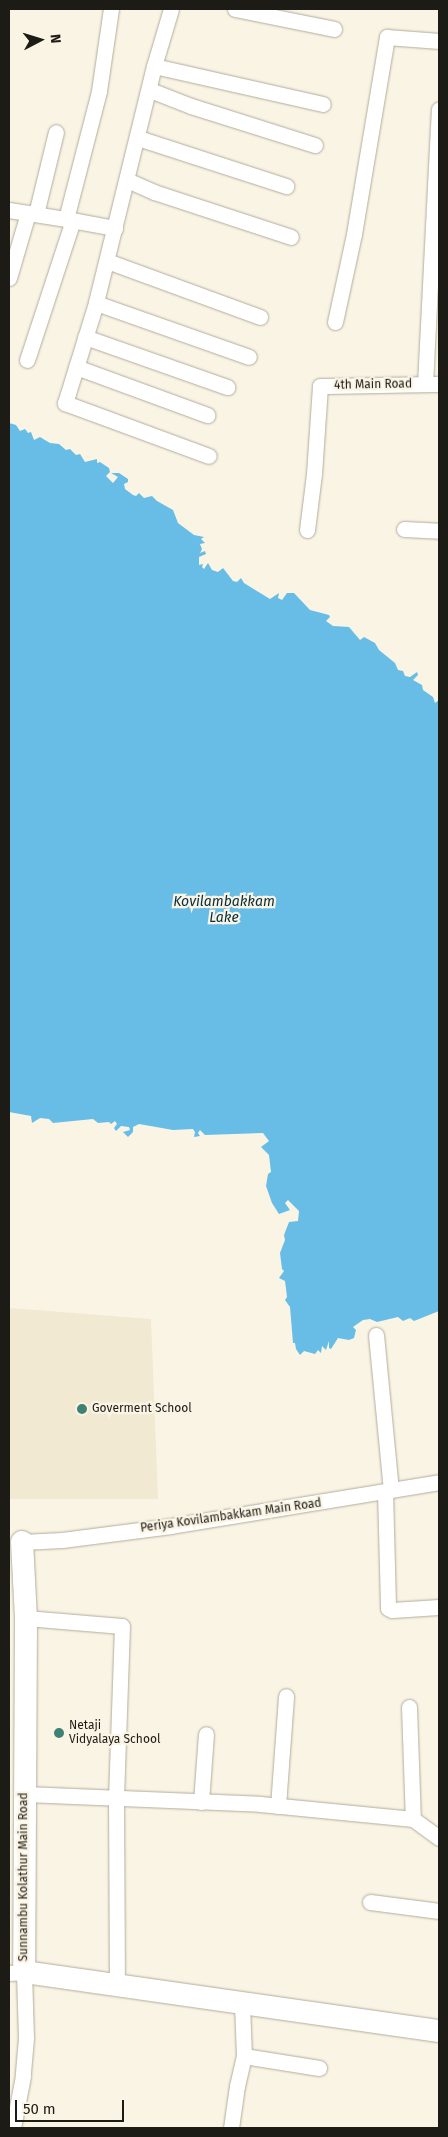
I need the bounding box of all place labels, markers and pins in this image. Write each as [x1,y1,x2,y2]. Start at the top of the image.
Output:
place label: Goverment School [92,1402,192,1416]
marker: Goverment School [76,1403,88,1415]
place label: Netaji Vidyalaya School [69,1719,160,1747]
marker: Netaji Vidyalaya School [53,1727,65,1739]

